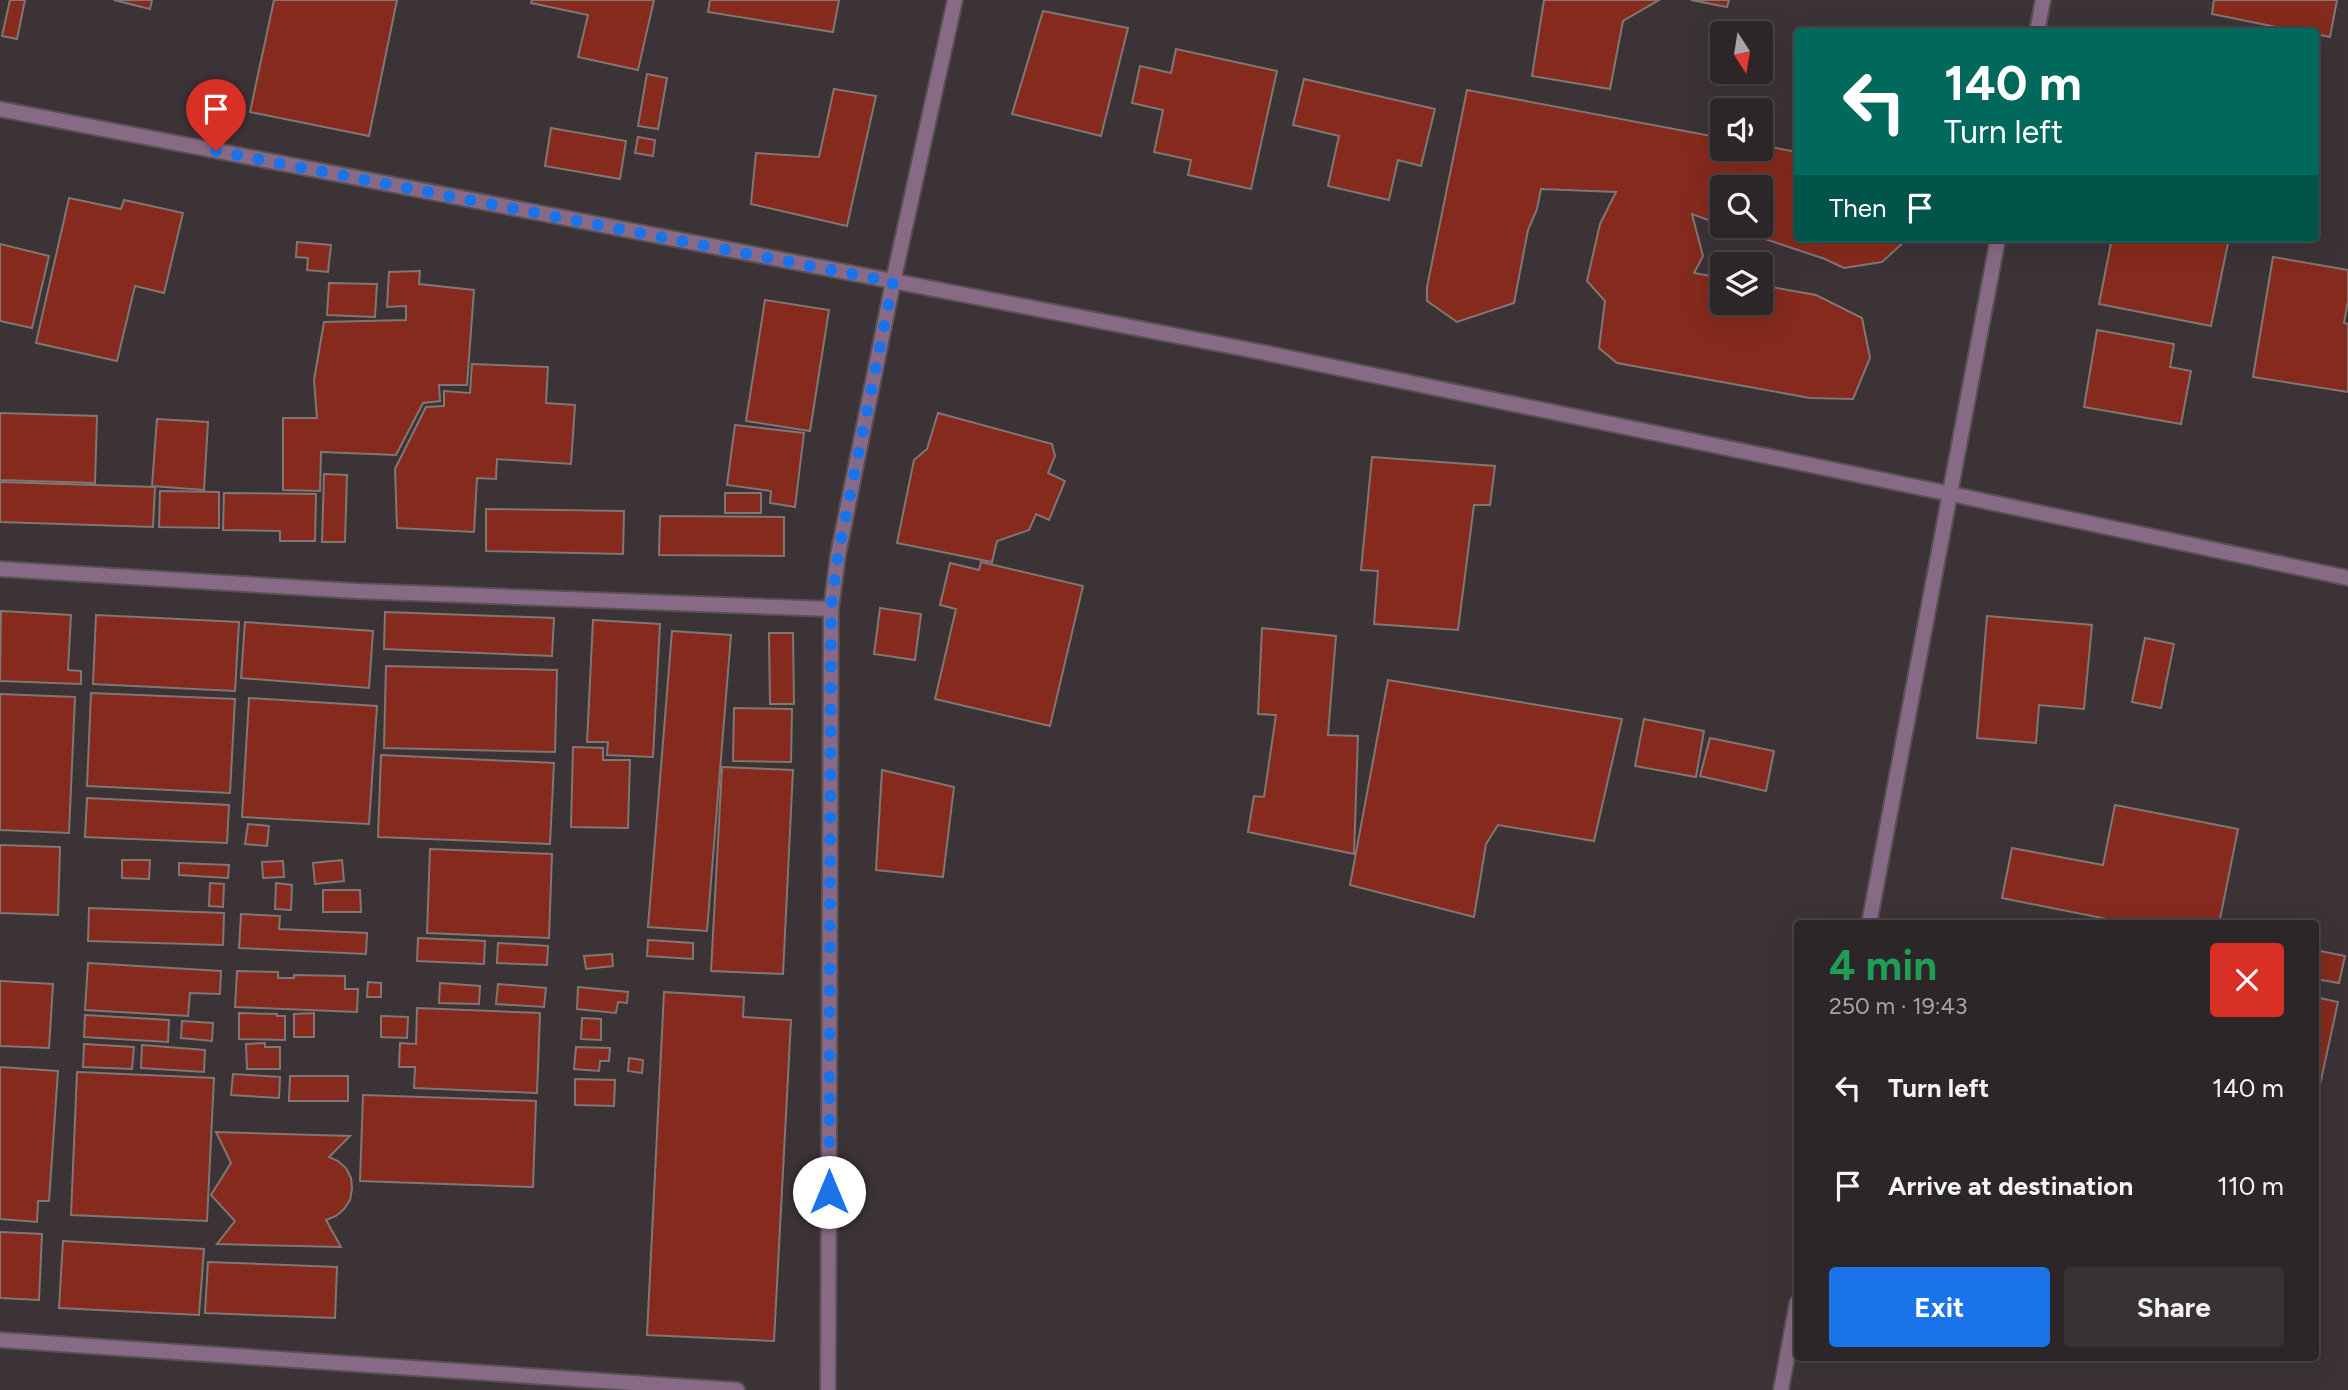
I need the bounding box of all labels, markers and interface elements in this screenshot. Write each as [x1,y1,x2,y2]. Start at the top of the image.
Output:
north arrow [1710,21,1773,84]
map controls [1710,21,1773,315]
text: 140 m [1944,53,2082,112]
icon: left [1829,56,1920,147]
pin [186,79,246,151]
icon: arrive [197,90,235,128]
button: sound [1710,98,1773,161]
text: Turn left [1944,113,2063,151]
button: search [1710,175,1773,238]
icon: arrive [1901,189,1939,227]
text: Then [1829,192,1887,224]
button: layers [1710,252,1773,315]
text: 4 min [1829,940,1937,991]
button: close [2210,943,2284,1017]
text: 250 m · 19:43 [1829,992,1967,1020]
icon: left [1829,1069,1867,1107]
text: Turn left [1888,1072,1989,1104]
text: 140 m [2212,1072,2284,1104]
position arrow [792,1155,866,1229]
icon: arrive [1829,1167,1867,1205]
text: Arrive at destination [1888,1170,2133,1202]
text: 110 m [2217,1170,2284,1202]
button: Exit [1829,1267,2050,1347]
button: Share [2064,1267,2284,1347]

